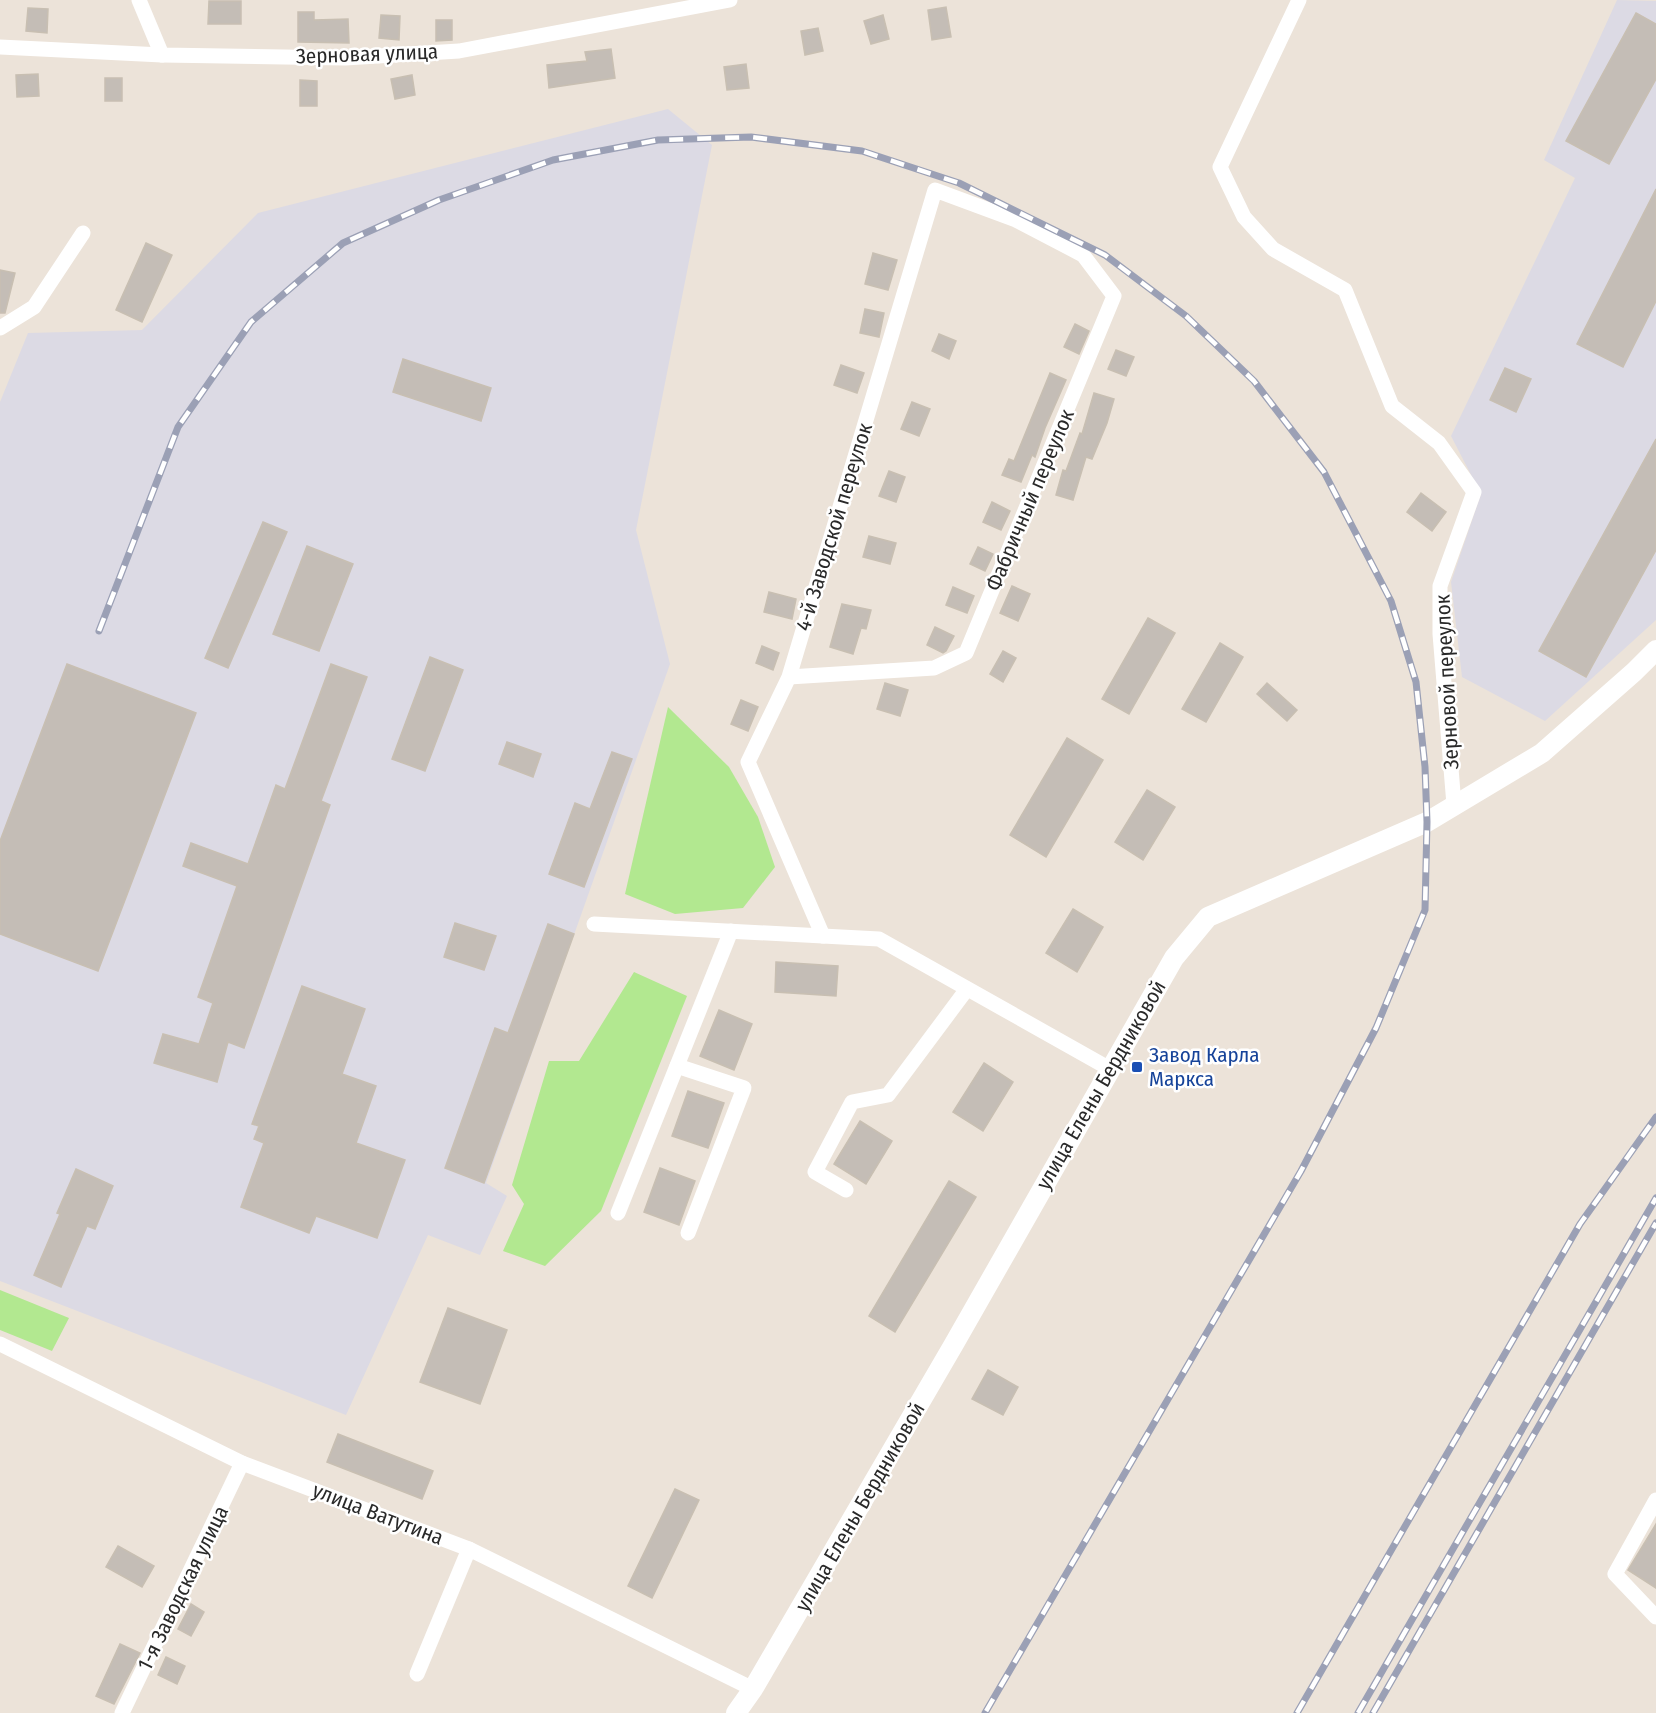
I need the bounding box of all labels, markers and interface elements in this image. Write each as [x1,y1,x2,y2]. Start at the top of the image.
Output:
street label: Зерновая улица [295,39,439,69]
street label: Фабричный переулок [980,405,1080,595]
street label: 4-й Заводской переулок [790,420,878,634]
street label: Зерновой переулок [1429,594,1465,770]
street label: улица Елены Бердниковой [1030,976,1172,1194]
place label: Завод Карла Маркса [1149,1042,1260,1092]
marker: Завод Карла Маркса [1130,1060,1144,1074]
street label: улица Елены Бердниковой [789,1398,931,1616]
street label: улица Ватутина [309,1477,447,1551]
street label: 1-я Заводская улица [132,1501,234,1675]

